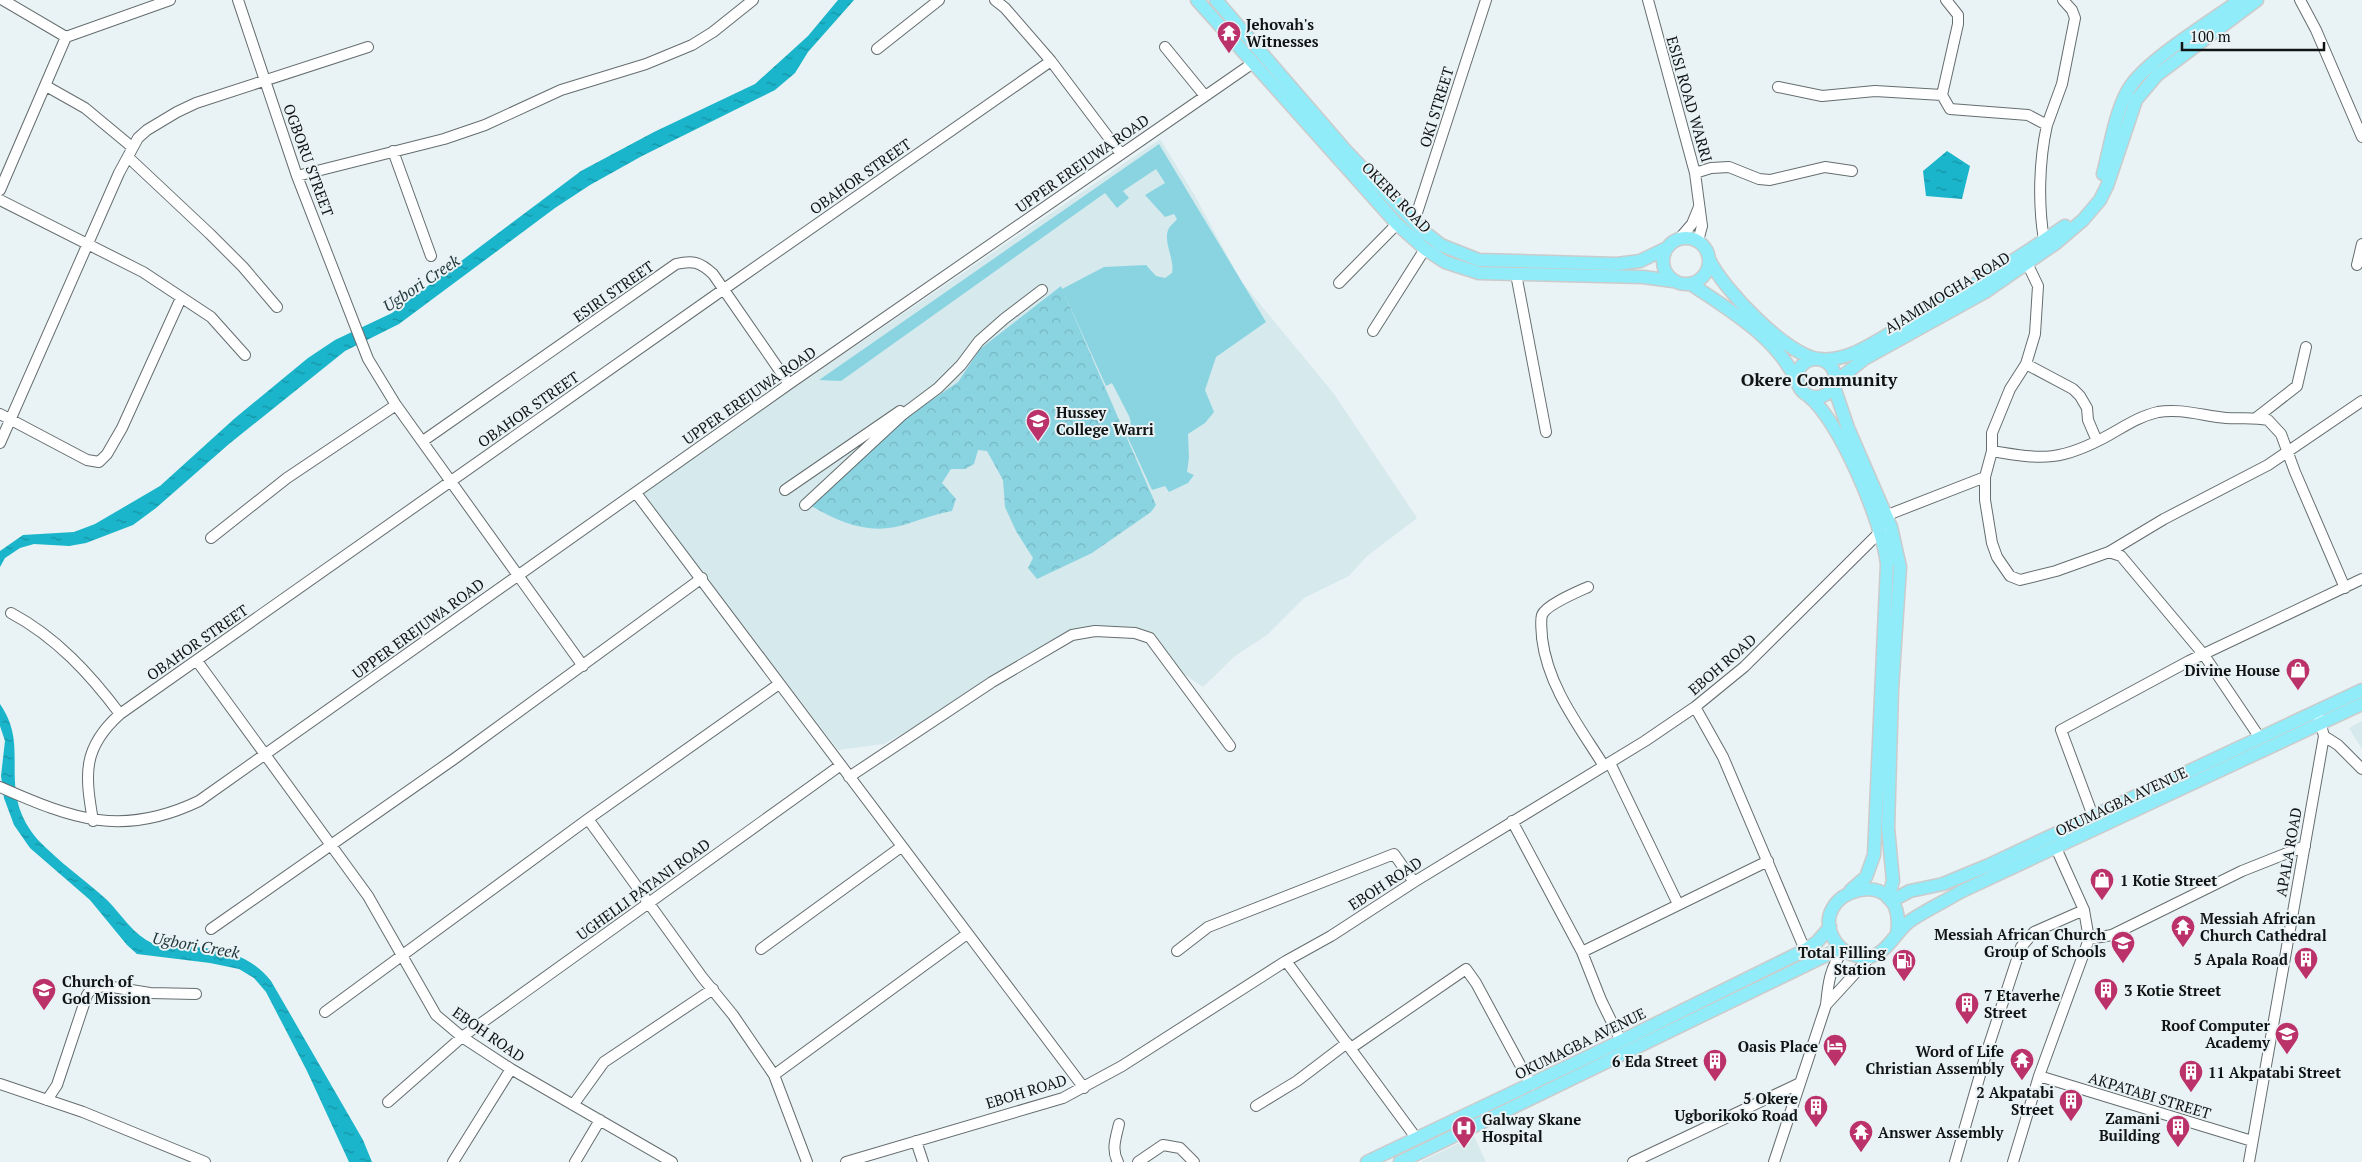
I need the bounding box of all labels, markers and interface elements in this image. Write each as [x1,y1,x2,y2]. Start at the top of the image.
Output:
place label: Jehovah's Witnesses [1246,14,1319,51]
temple icon: Jehovah's Witnesses [1216,20,1242,54]
scale bar [2182,20,2324,52]
text: 100 m [2190,26,2231,46]
street label: ESISI ROAD WARRI [1662,34,1718,164]
street label: OKI STREET [1414,64,1458,150]
street label: OGBORU STREET [279,101,339,219]
street label: UPPER EREJUWA ROAD [1011,109,1153,217]
street label: OBAHOR STREET [805,134,915,218]
street label: OKERE ROAD [1358,157,1436,237]
street label: AJAMIMOGHA ROAD [1881,247,2013,337]
water label: Ugbori Creek [378,249,464,317]
street label: ESIRI STREET [569,256,657,326]
street label: UPPER EREJUWA ROAD [678,341,820,449]
street label: OBAHOR STREET [473,367,583,451]
district label: Okere Community [1741,367,1898,391]
place label: Hussey College Warri [1056,402,1154,439]
school or university icon: Hussey College Warri [1025,408,1051,442]
street label: UPPER EREJUWA ROAD [348,573,488,683]
street label: OBAHOR STREET [142,600,252,684]
street label: EBOH ROAD [1684,629,1760,699]
shop icon: Divine House [2285,657,2311,691]
place label: Divine House [2185,660,2280,680]
street label: OKUMAGBA AVENUE [2052,762,2190,840]
street label: APALA ROAD [2270,806,2306,898]
street label: UGHELLI PATANI ROAD [572,834,714,944]
street label: EBOH ROAD [1344,852,1426,914]
shop icon: 1 Kotie Street [2089,867,2115,901]
place label: 1 Kotie Street [2120,870,2217,890]
place label: Messiah African Church Cathedral [2200,908,2327,945]
temple icon: Messiah African Church Cathedral [2170,914,2196,948]
place label: Messiah African Church Group of Schools [1934,924,2106,961]
water label: Ugbori Creek [151,927,242,964]
school or university icon: Messiah African Church Group of Schools [2110,930,2136,964]
place label: Total Filling Station [1798,942,1887,979]
building icon: 5 Apala Road [2293,946,2319,980]
fuel station icon: Total Filling Station [1891,948,1917,982]
place label: 5 Apala Road [2193,949,2288,969]
place label: Church of God Mission [62,971,151,1008]
school or university icon: Church of God Mission [31,977,57,1011]
building icon: 3 Kotie Street [2093,977,2119,1011]
place label: 3 Kotie Street [2124,980,2221,1000]
place label: 7 Etaverhe Street [1984,985,2060,1022]
building icon: 7 Etaverhe Street [1954,991,1980,1025]
street label: EBOH ROAD [449,1002,529,1066]
street label: OKUMAGBA AVENUE [1511,1003,1649,1083]
place label: Roof Computer Academy [2161,1015,2271,1052]
school or university icon: Roof Computer Academy [2274,1021,2300,1055]
hotel icon: Oasis Place [1822,1033,1848,1067]
place label: Oasis Place [1738,1036,1818,1056]
place label: Word of Life Christian Assembly [1865,1041,2005,1078]
temple icon: Word of Life Christian Assembly [2009,1047,2035,1081]
building icon: 6 Eda Street [1702,1048,1728,1082]
place label: 6 Eda Street [1612,1051,1698,1071]
building icon: 11 Akpatabi Street [2178,1059,2204,1093]
place label: 11 Akpatabi Street [2208,1062,2341,1082]
street label: AKPATABI STREET [2086,1067,2214,1123]
street label: EBOH ROAD [983,1069,1069,1113]
place label: 2 Akpatabi Street [1976,1082,2054,1119]
place label: 5 Okere Ugborikoko Road [1674,1088,1798,1125]
building icon: 2 Akpatabi Street [2058,1088,2084,1122]
building icon: 5 Okere Ugborikoko Road [1803,1094,1829,1128]
place label: Zamani Building [2099,1108,2161,1145]
place label: Galway Skane Hospital [1482,1109,1581,1146]
building icon: Zamani Building [2165,1114,2191,1148]
hospital icon: Galway Skane Hospital [1451,1115,1477,1149]
temple icon: Answer Assembly [1848,1119,1874,1153]
place label: Answer Assembly [1878,1122,2005,1142]

